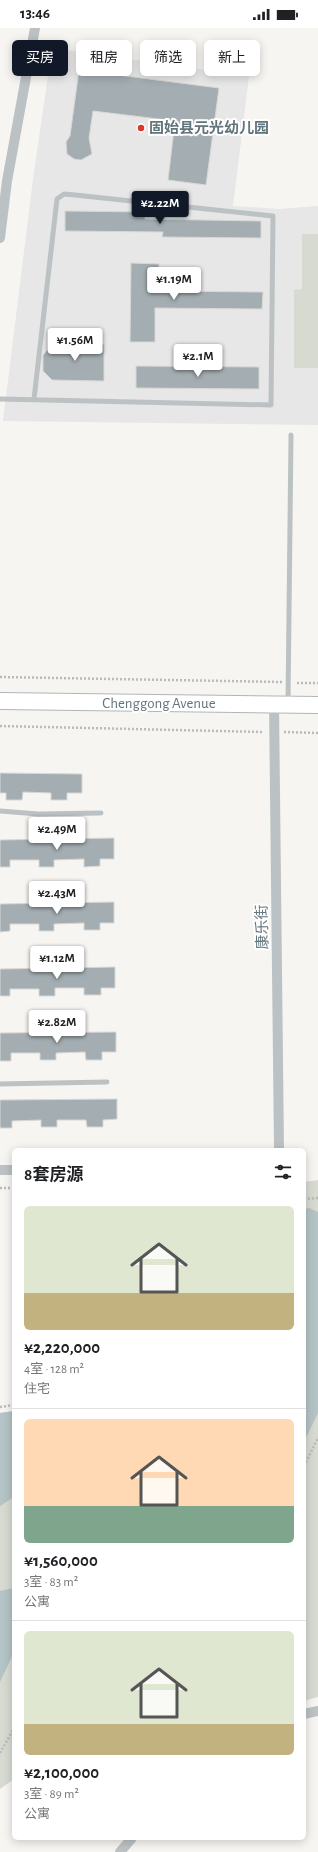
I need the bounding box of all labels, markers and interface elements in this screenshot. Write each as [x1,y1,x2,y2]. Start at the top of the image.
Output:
text: 13:46 [20,6,50,21]
chip: 买房 [12,40,68,76]
chip: 租房 [76,40,132,76]
chip: 筛选 [140,40,196,76]
chip: 新上 [204,40,260,76]
place label: 固始县元光幼儿园 [149,119,269,136]
marker: 固始县元光幼儿园 [136,123,146,133]
pin: ¥2.22M [127,191,193,225]
text: ¥2.22M [141,197,179,210]
pin: ¥1.19M [141,267,207,301]
text: ¥1.19M [156,273,192,286]
pin: ¥1.56M [42,328,108,362]
text: ¥1.56M [57,334,93,347]
pin: ¥2.1M [170,344,226,378]
text: ¥2.1M [183,350,213,363]
street label: Chenggong Avenue [102,696,216,711]
pin: ¥2.49M [24,817,90,851]
text: ¥2.49M [37,823,77,836]
pin: ¥2.43M [24,881,90,915]
text: ¥2.43M [38,887,76,900]
street label: 康乐街 [254,904,270,950]
pin: ¥1.12M [24,946,90,980]
text: ¥1.12M [39,952,75,965]
pin: ¥2.82M [24,1010,90,1044]
text: ¥2.82M [38,1016,76,1029]
icon: filters [272,1161,294,1183]
text: 8套房源 [24,1166,83,1183]
icon: home [123,1232,195,1304]
text: ¥2,220,000 [24,1339,100,1356]
text: 4室 · 128 m² [24,1363,84,1376]
text: 住宅 [24,1383,50,1396]
icon: home [123,1445,195,1517]
text: ¥1,560,000 [24,1552,98,1569]
text: 3室 · 83 m² [24,1576,78,1589]
text: 公寓 [24,1596,50,1609]
icon: home [123,1657,195,1729]
text: ¥2,100,000 [24,1764,99,1781]
text: 3室 · 89 m² [24,1788,79,1801]
text: 公寓 [24,1808,50,1821]

